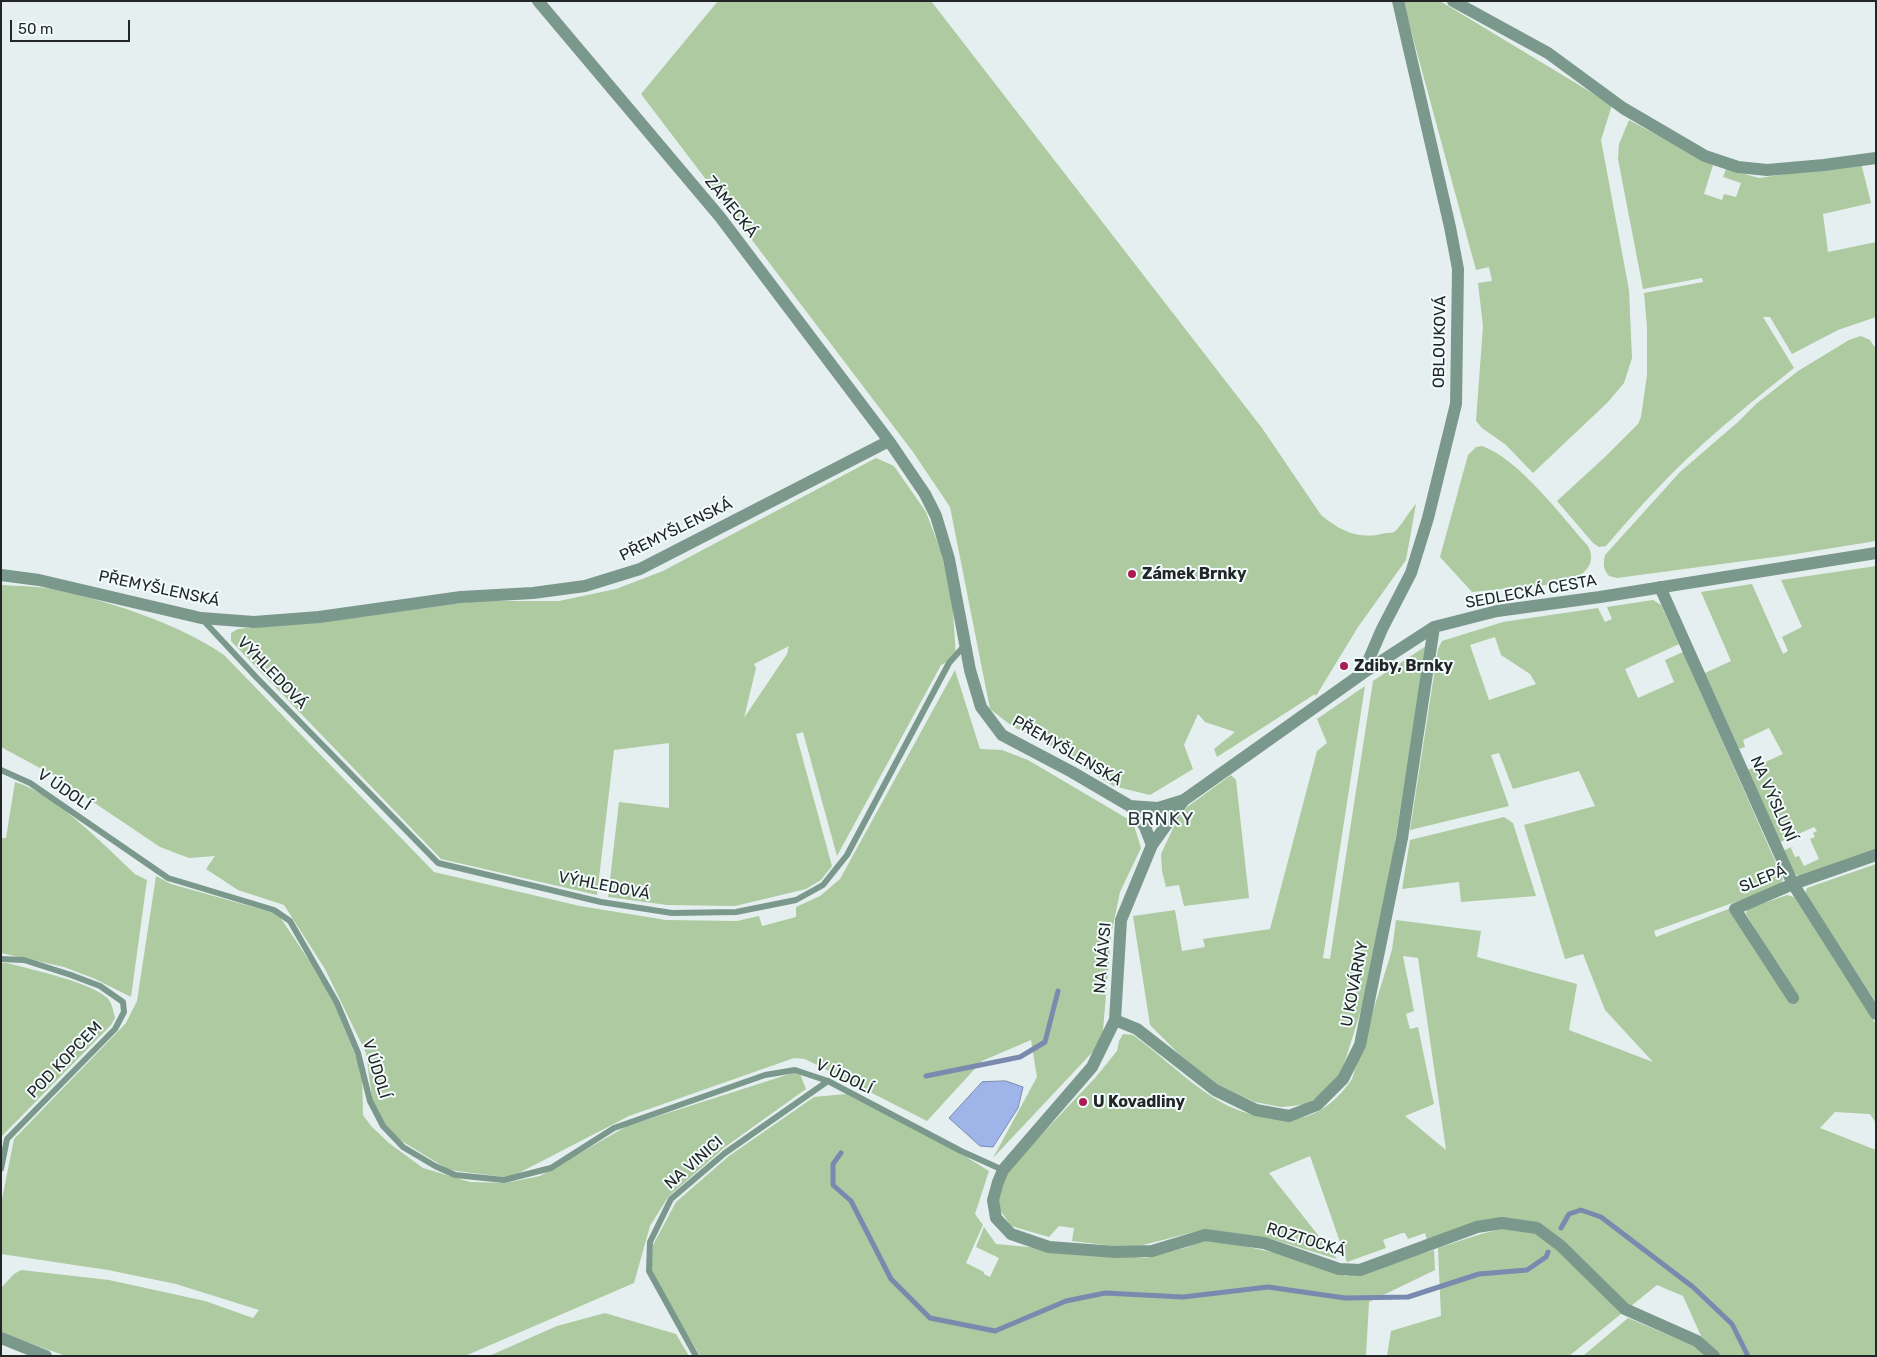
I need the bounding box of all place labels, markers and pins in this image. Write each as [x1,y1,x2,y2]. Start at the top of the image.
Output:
place label: Zámek Brnky [1142,564,1246,584]
marker: Zámek Brnky [1126,568,1138,580]
place label: Zdiby, Brnky [1354,656,1453,676]
marker: Zdiby, Brnky [1338,660,1350,672]
place label: U Kovadliny [1093,1092,1185,1112]
marker: U Kovadliny [1077,1096,1089,1108]

